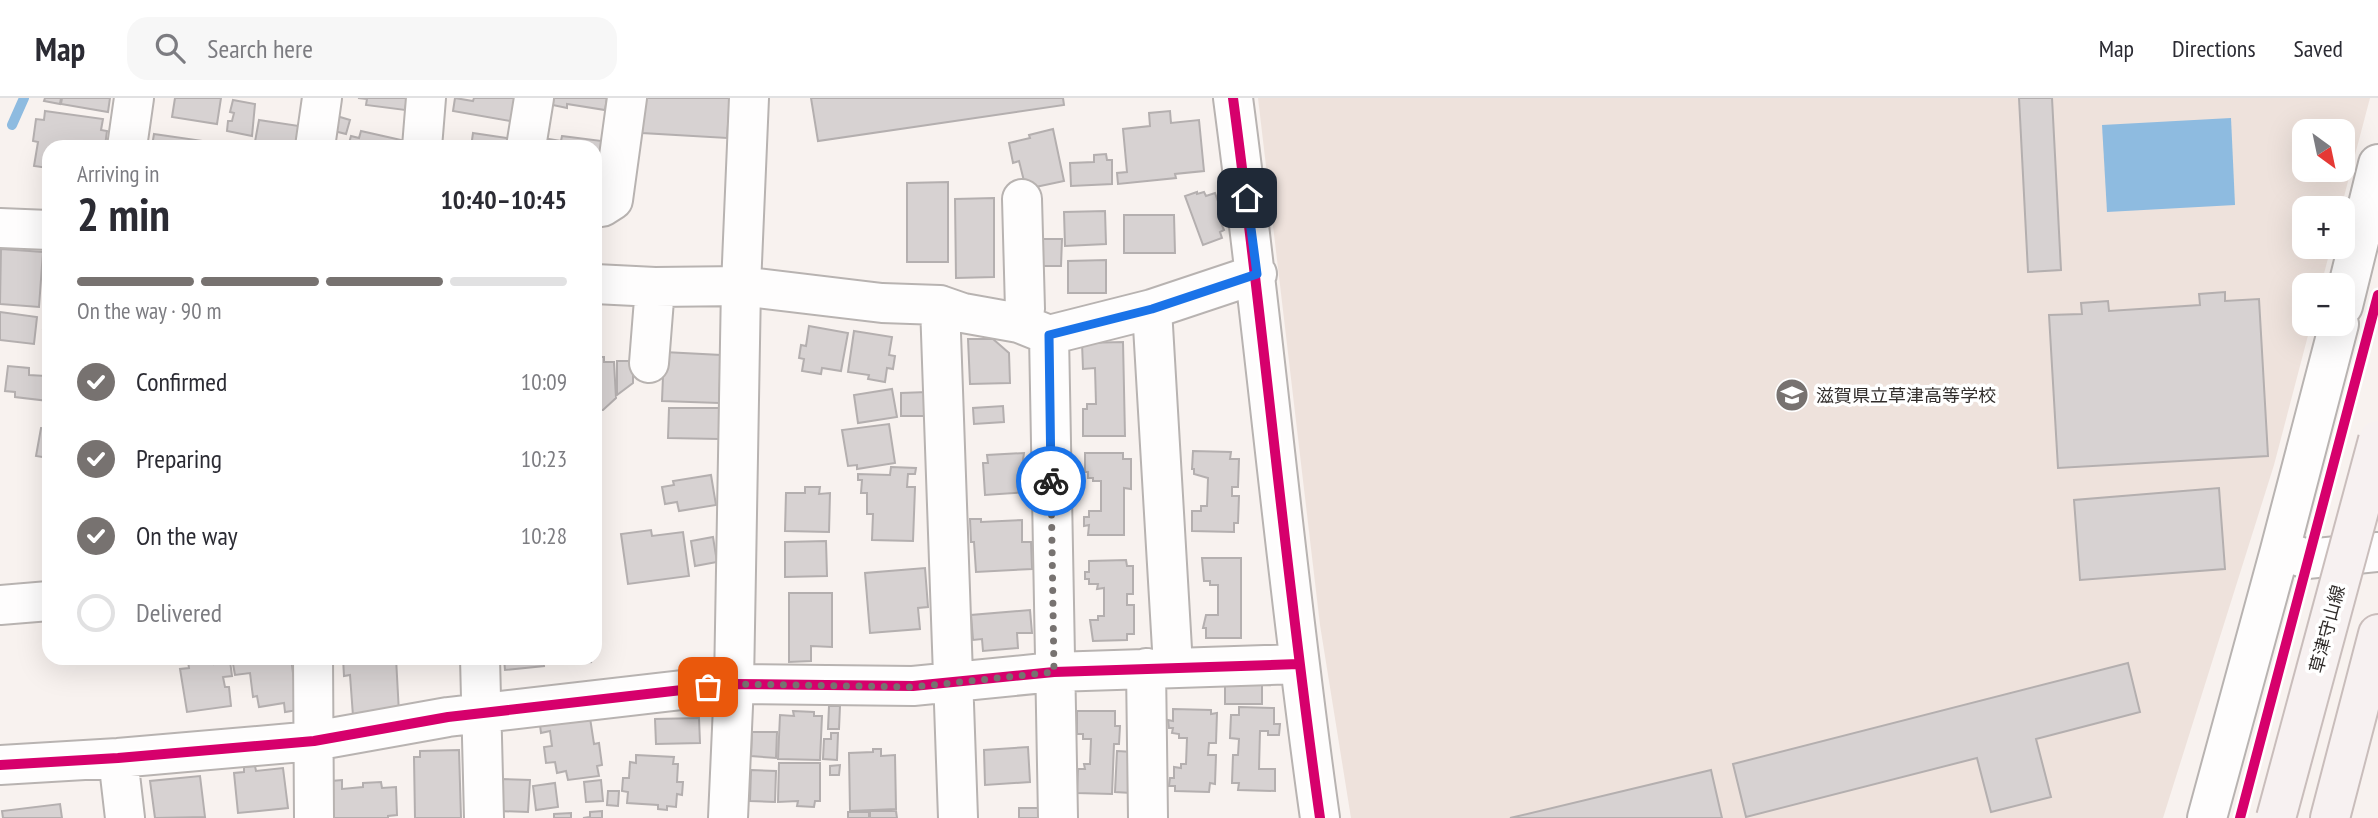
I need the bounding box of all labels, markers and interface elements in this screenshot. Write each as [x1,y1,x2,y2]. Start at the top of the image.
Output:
search box [127,17,617,80]
text: Map [35,27,85,70]
icon: search [151,29,189,67]
text: Search here [207,32,313,65]
text: Map [2099,33,2134,64]
text: Directions [2172,33,2256,64]
text: Saved [2294,33,2343,64]
north arrow [2292,119,2356,182]
map controls [2292,119,2355,336]
text: Arriving in [77,159,159,188]
pin [1217,168,1277,228]
icon: home [1228,179,1266,217]
text: 10:40–10:45 [440,183,567,216]
text: 2 min [77,184,170,244]
button: + [2292,196,2355,259]
button: − [2292,273,2355,336]
text: On the way · 90 m [77,296,221,325]
icon: check [77,363,115,401]
text: Confirmed [136,365,227,398]
text: 10:09 [521,367,567,396]
school or university icon: 滋賀県立草津高等学校 [1773,376,1811,414]
place label: 滋賀県立草津高等学校 [1816,384,1996,407]
icon: check [77,440,115,478]
text: Preparing [136,442,222,475]
text: 10:23 [521,444,567,473]
courier [1016,446,1086,516]
icon: bike [1032,462,1070,500]
icon: check [77,517,115,555]
text: On the way [136,519,238,552]
text: 10:28 [521,521,567,550]
street label: 草津守山線 [2304,583,2350,675]
text: Delivered [136,596,222,629]
pin [678,657,738,717]
icon: bag [689,668,727,706]

